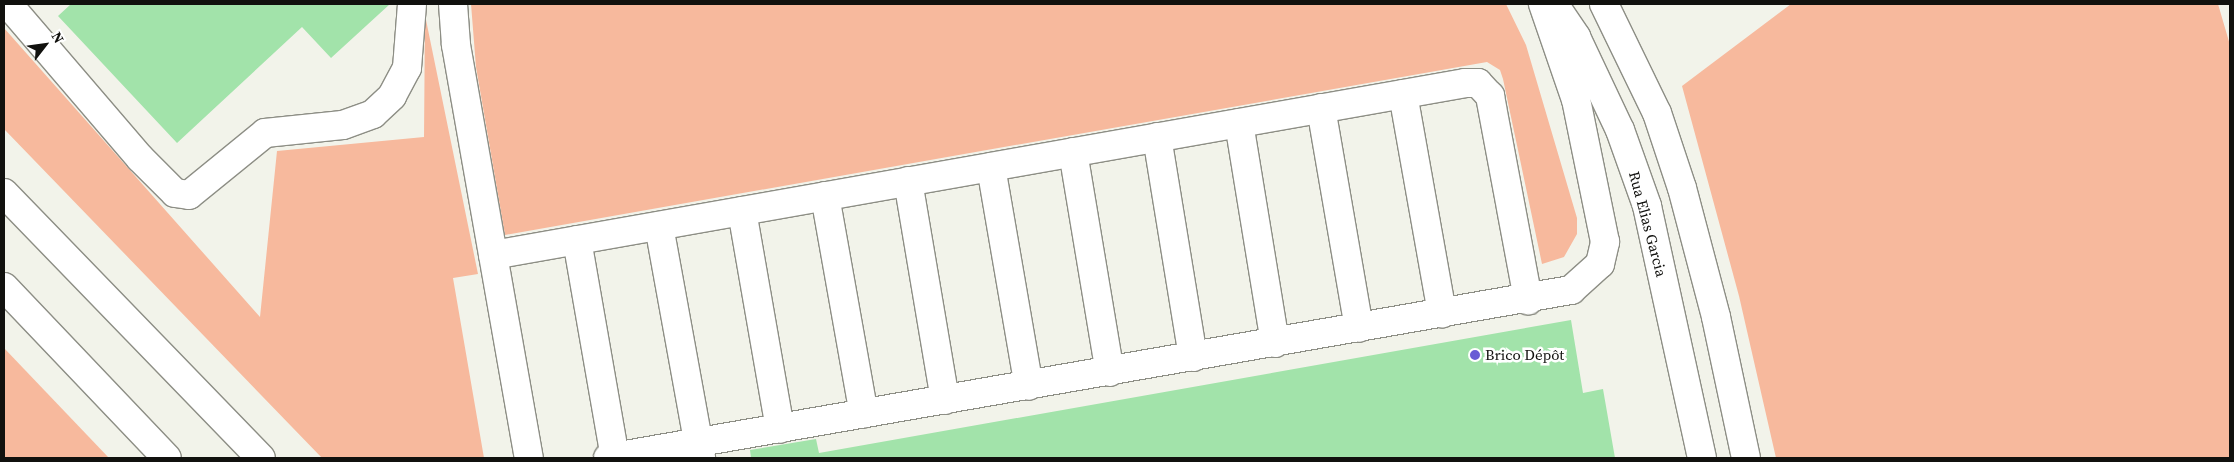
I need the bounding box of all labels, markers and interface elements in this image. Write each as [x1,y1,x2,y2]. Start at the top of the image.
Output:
north arrow [20,20,70,70]
text: N [47,28,69,47]
street label: Rua Elias Garcia [1625,169,1671,279]
place label: Brico Dépôt [1485,346,1564,364]
marker: Brico Dépôt [1469,349,1481,361]

